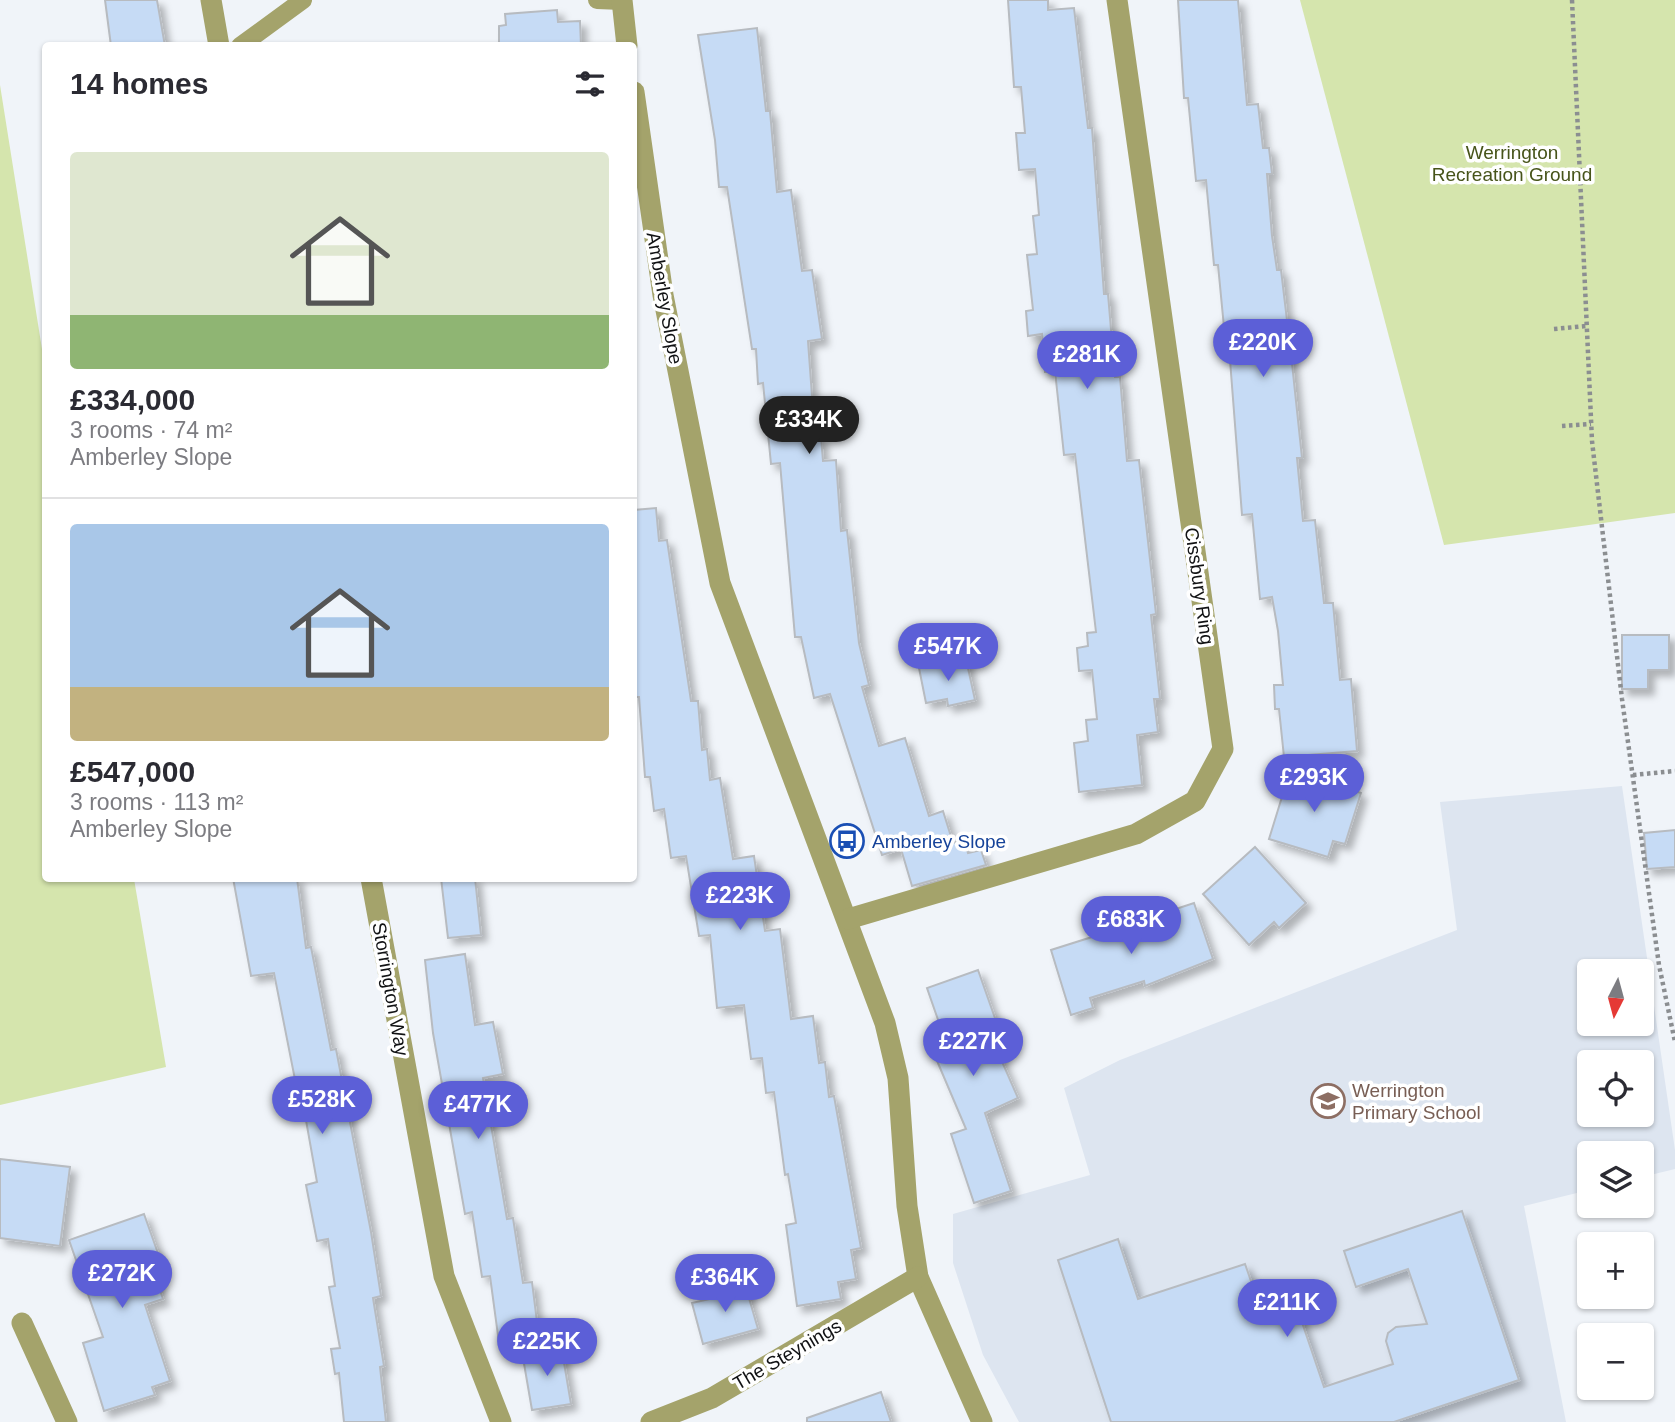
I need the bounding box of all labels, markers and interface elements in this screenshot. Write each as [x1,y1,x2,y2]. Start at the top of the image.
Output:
icon: filters [571,65,609,103]
text: 14 homes [70,67,208,100]
park label: Werrington Recreation Ground [1432,142,1592,185]
icon: home [277,198,403,324]
street label: Amberley Slope [643,230,686,366]
pin: £220K [1214,320,1312,379]
text: £220K [1229,329,1297,355]
pin: £281K [1038,332,1136,391]
text: £281K [1053,341,1121,367]
text: £334,000 [70,383,195,416]
pin: £334K [760,396,858,456]
text: £334K [775,406,843,432]
text: 3 rooms · 74 m² [70,417,232,443]
text: Amberley Slope [70,444,232,470]
street label: Cissbury Ring [1181,526,1218,646]
icon: home [277,570,403,696]
pin: £547K [899,624,997,683]
text: £547K [914,633,982,659]
pin: £293K [1265,754,1363,814]
text: £547,000 [70,755,195,788]
text: £293K [1280,764,1348,790]
text: 3 rooms · 113 m² [70,789,243,815]
text: Amberley Slope [70,816,232,842]
bus stop icon: Amberley Slope [828,822,866,860]
place label: Amberley Slope [872,831,1006,852]
pin: £223K [691,872,789,932]
text: £223K [706,882,774,908]
pin: £683K [1082,897,1180,956]
text: £683K [1097,906,1165,932]
street label: Storrington Way [368,921,413,1058]
north arrow [1577,959,1654,1036]
map controls [1577,959,1654,1400]
pin: £227K [924,1018,1022,1078]
text: £227K [939,1028,1007,1054]
button: locate [1577,1050,1654,1127]
pin: £528K [273,1076,371,1136]
place label: Werrington Primary School [1352,1080,1481,1123]
pin: £477K [429,1082,527,1141]
school or university icon: Werrington Primary School [1309,1082,1347,1120]
text: £528K [288,1086,356,1112]
text: £477K [444,1091,512,1117]
button: layers [1577,1141,1654,1218]
button: + [1577,1232,1654,1309]
pin: £272K [73,1250,171,1310]
pin: £364K [676,1254,774,1314]
text: £272K [88,1260,156,1286]
text: £364K [691,1264,759,1290]
pin: £211K [1238,1280,1336,1339]
text: £211K [1254,1289,1320,1315]
street label: The Steynings [729,1315,845,1394]
pin: £225K [498,1318,596,1378]
button: − [1577,1323,1654,1400]
text: £225K [513,1328,581,1354]

